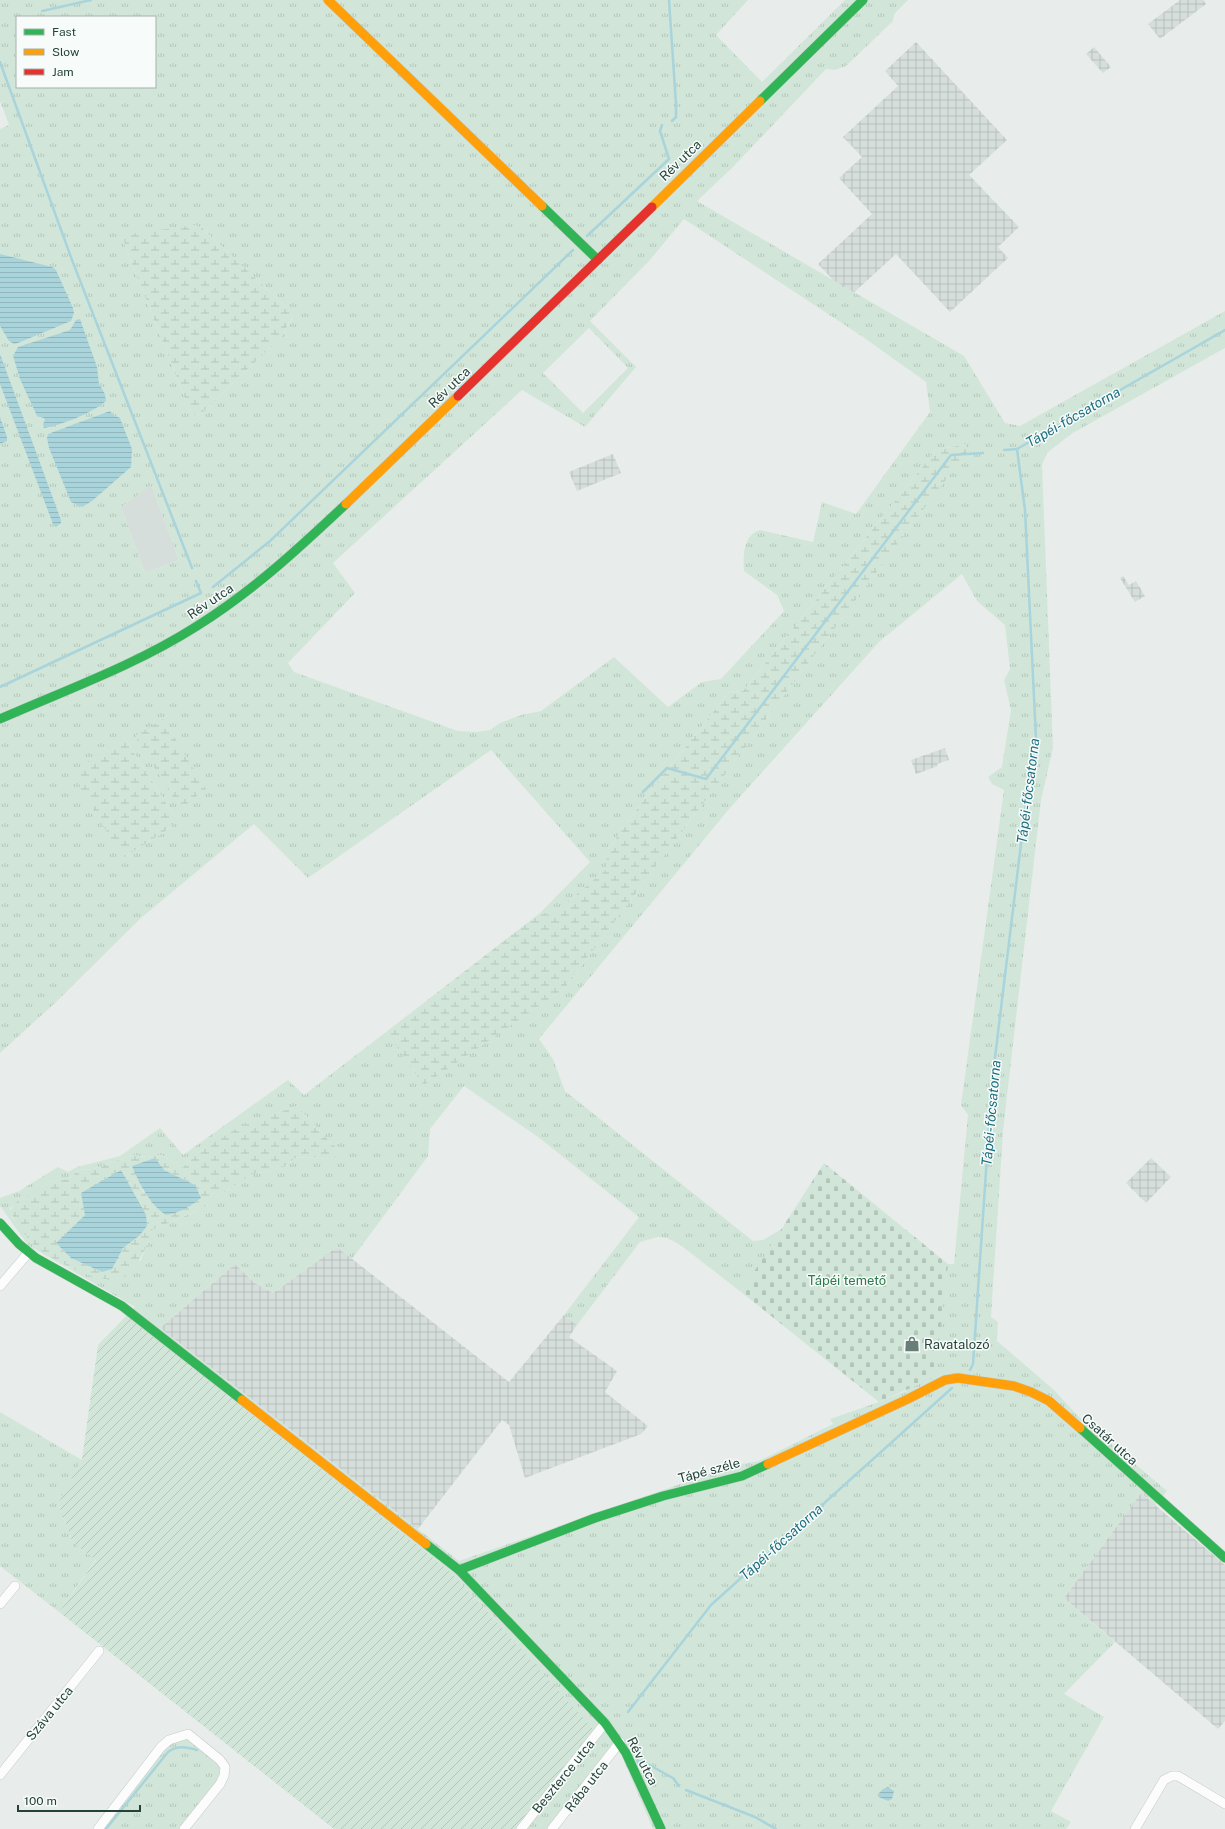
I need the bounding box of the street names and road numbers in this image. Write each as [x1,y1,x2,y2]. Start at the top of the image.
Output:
street label: Rév utca [656,137,704,184]
street label: Rév utca [425,364,473,411]
street label: Rév utca [184,581,236,622]
street label: Csatár utca [1079,1411,1141,1468]
street label: Tápé széle [677,1455,742,1486]
street label: Száva utca [23,1683,76,1743]
street label: Rév utca [624,1735,661,1788]
street label: Beszterce utca [529,1737,598,1816]
street label: Rába utca [562,1758,611,1815]

